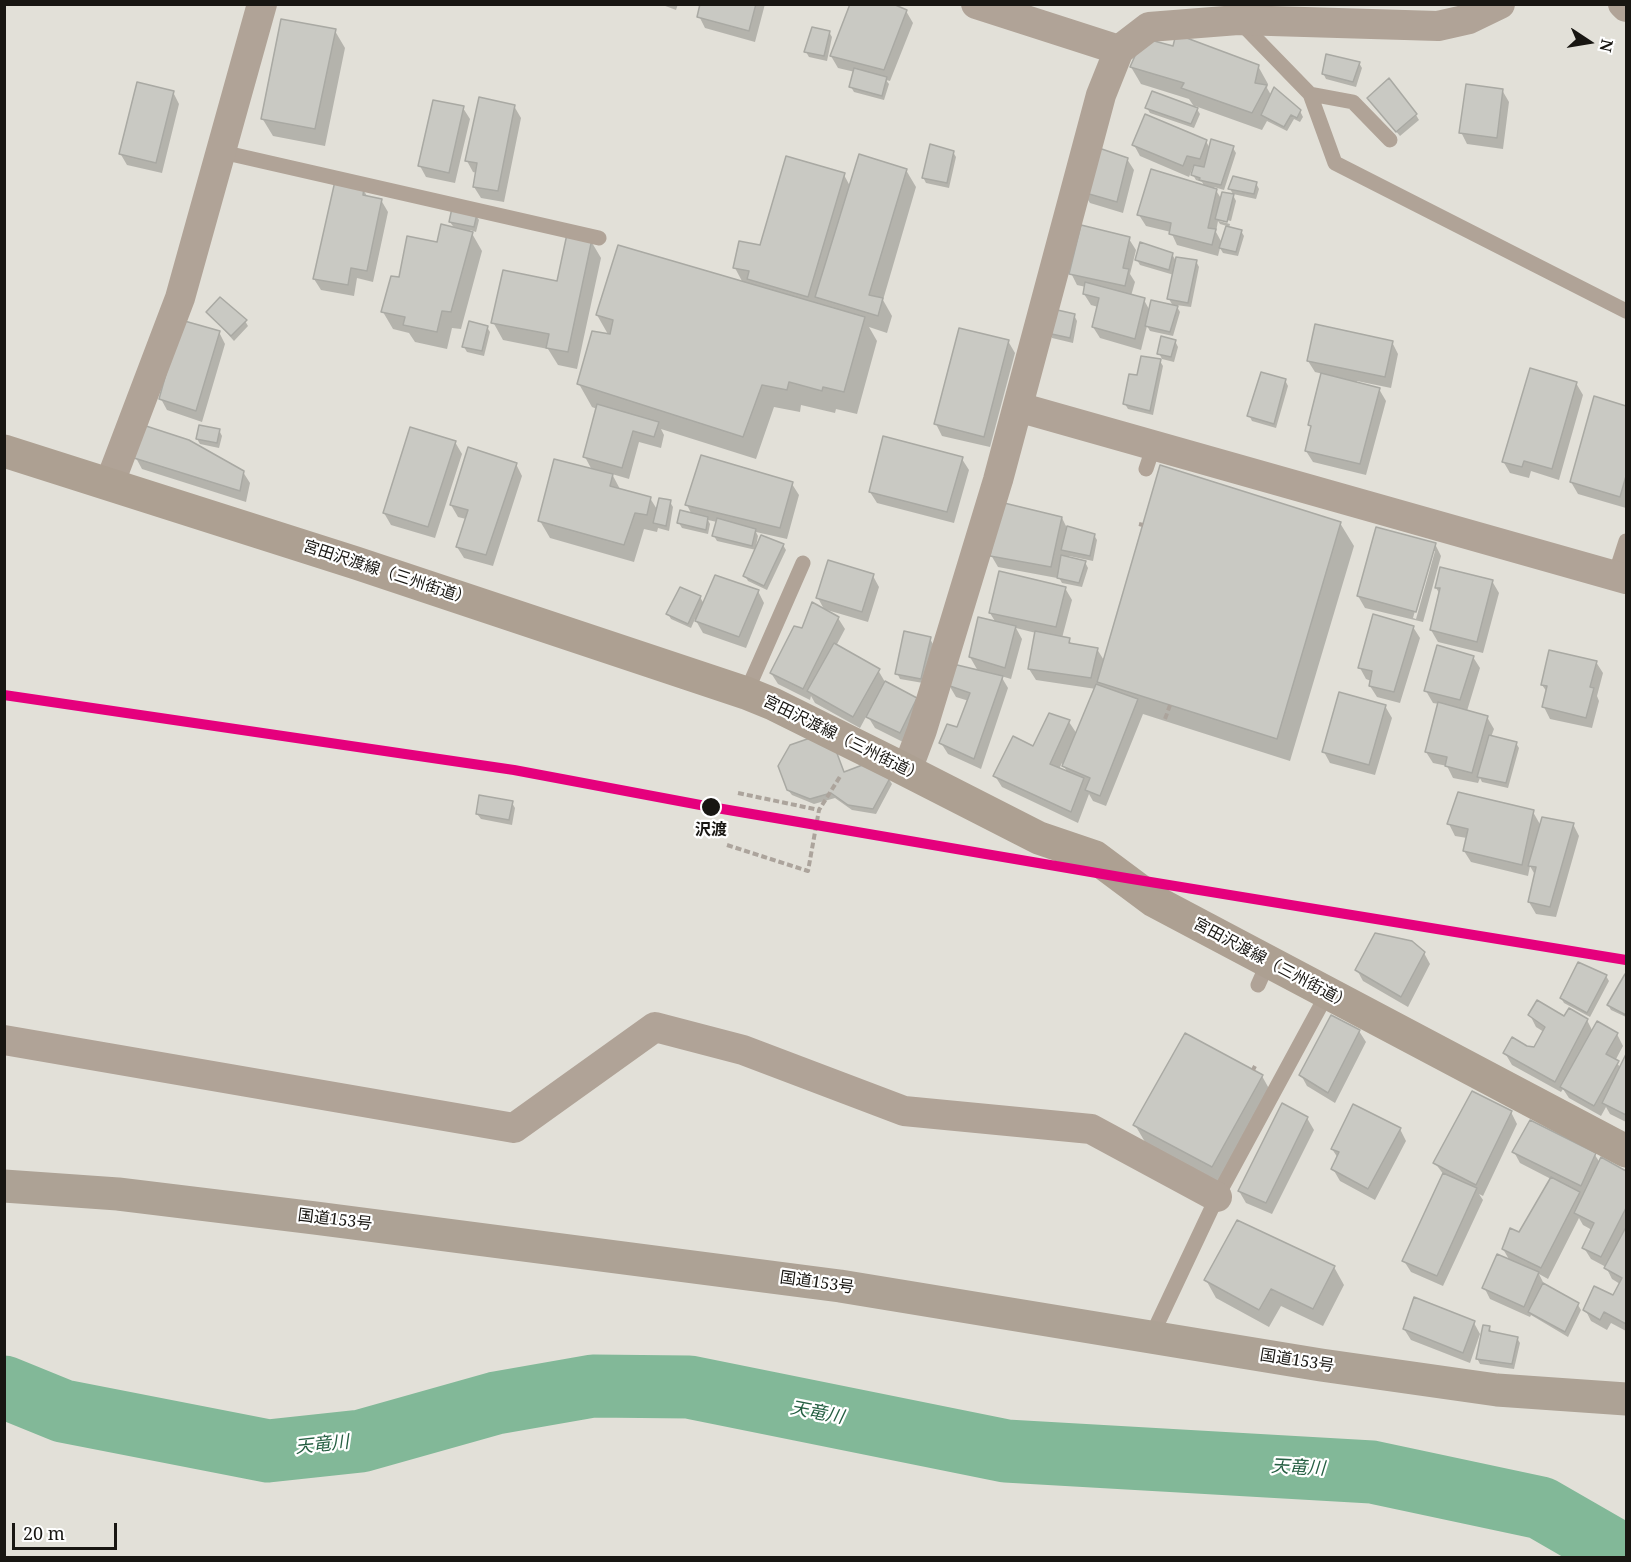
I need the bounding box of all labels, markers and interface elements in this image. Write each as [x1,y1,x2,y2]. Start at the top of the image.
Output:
north arrow [1559,12,1619,72]
text: N [1595,37,1619,54]
street label: 宮田沢渡線（三州街道） [300,537,474,609]
street label: 宮田沢渡線（三州街道） [760,692,926,786]
marker: 沢渡 [700,796,722,818]
place label: 沢渡 [695,820,727,840]
street label: 宮田沢渡線（三州街道） [1190,914,1354,1014]
street label: 国道153号 [297,1206,373,1234]
street label: 国道153号 [779,1268,855,1298]
street label: 国道153号 [1259,1346,1335,1376]
water label: 天竜川 [788,1397,846,1429]
water label: 天竜川 [294,1431,350,1459]
water label: 天竜川 [1270,1456,1326,1480]
scale bar [15,1511,120,1549]
text: 20 m [23,1521,65,1545]

